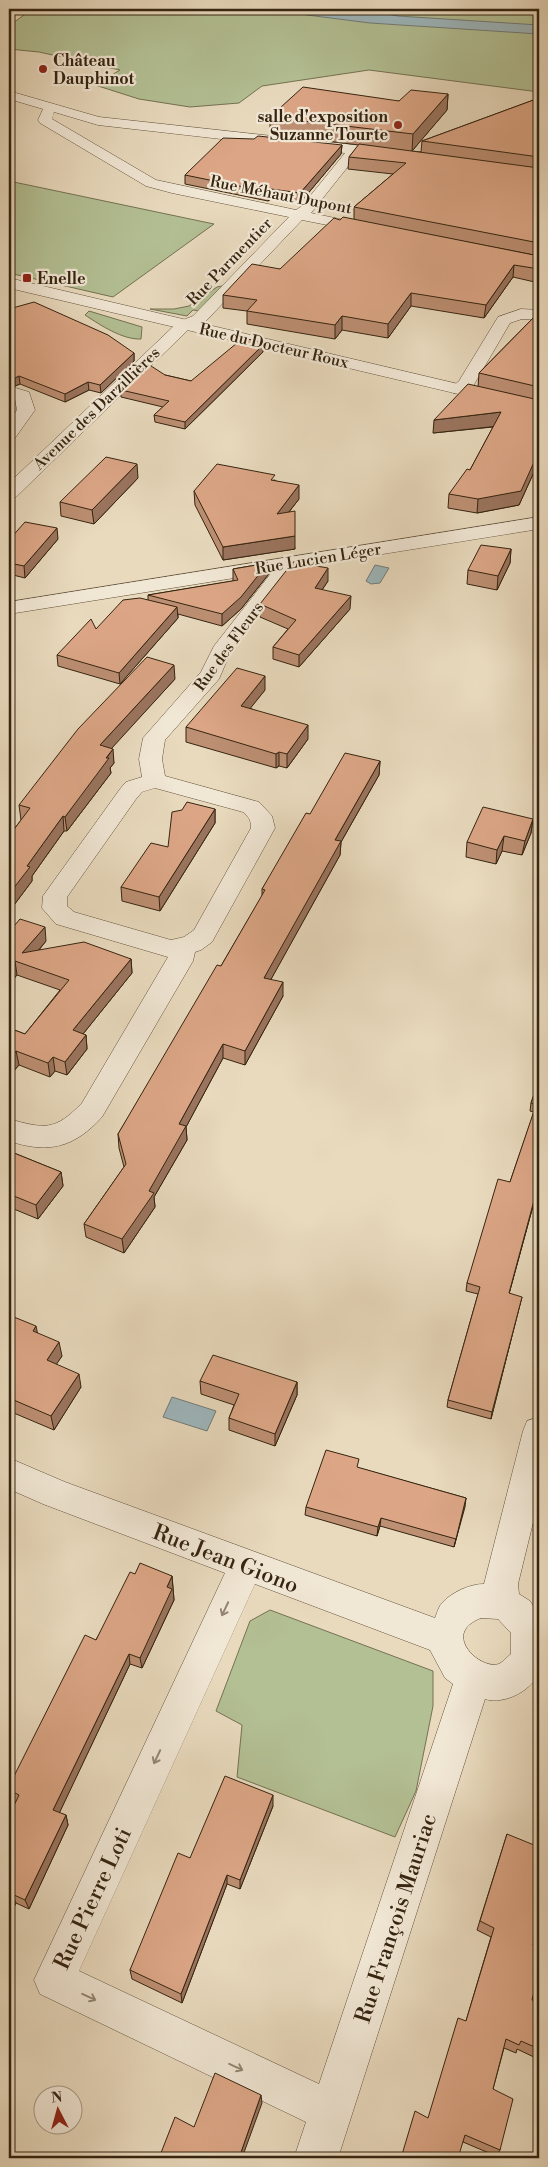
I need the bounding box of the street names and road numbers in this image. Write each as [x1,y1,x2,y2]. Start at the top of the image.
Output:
street label: Rue Méhaut Dupont [208,171,354,219]
street label: Rue Parmentier [183,213,277,310]
street label: Rue du Docteur Roux [197,319,351,373]
street label: Avenue des Darzillières [28,343,164,475]
street label: Rue Lucien Léger [254,539,383,579]
street label: Rue des Fleurs [190,598,268,695]
street label: Rue Jean Giono [149,1519,302,1600]
street label: Rue François Mauriac [350,1810,443,2027]
street label: Rue Pierre Loti [49,1823,138,1974]

